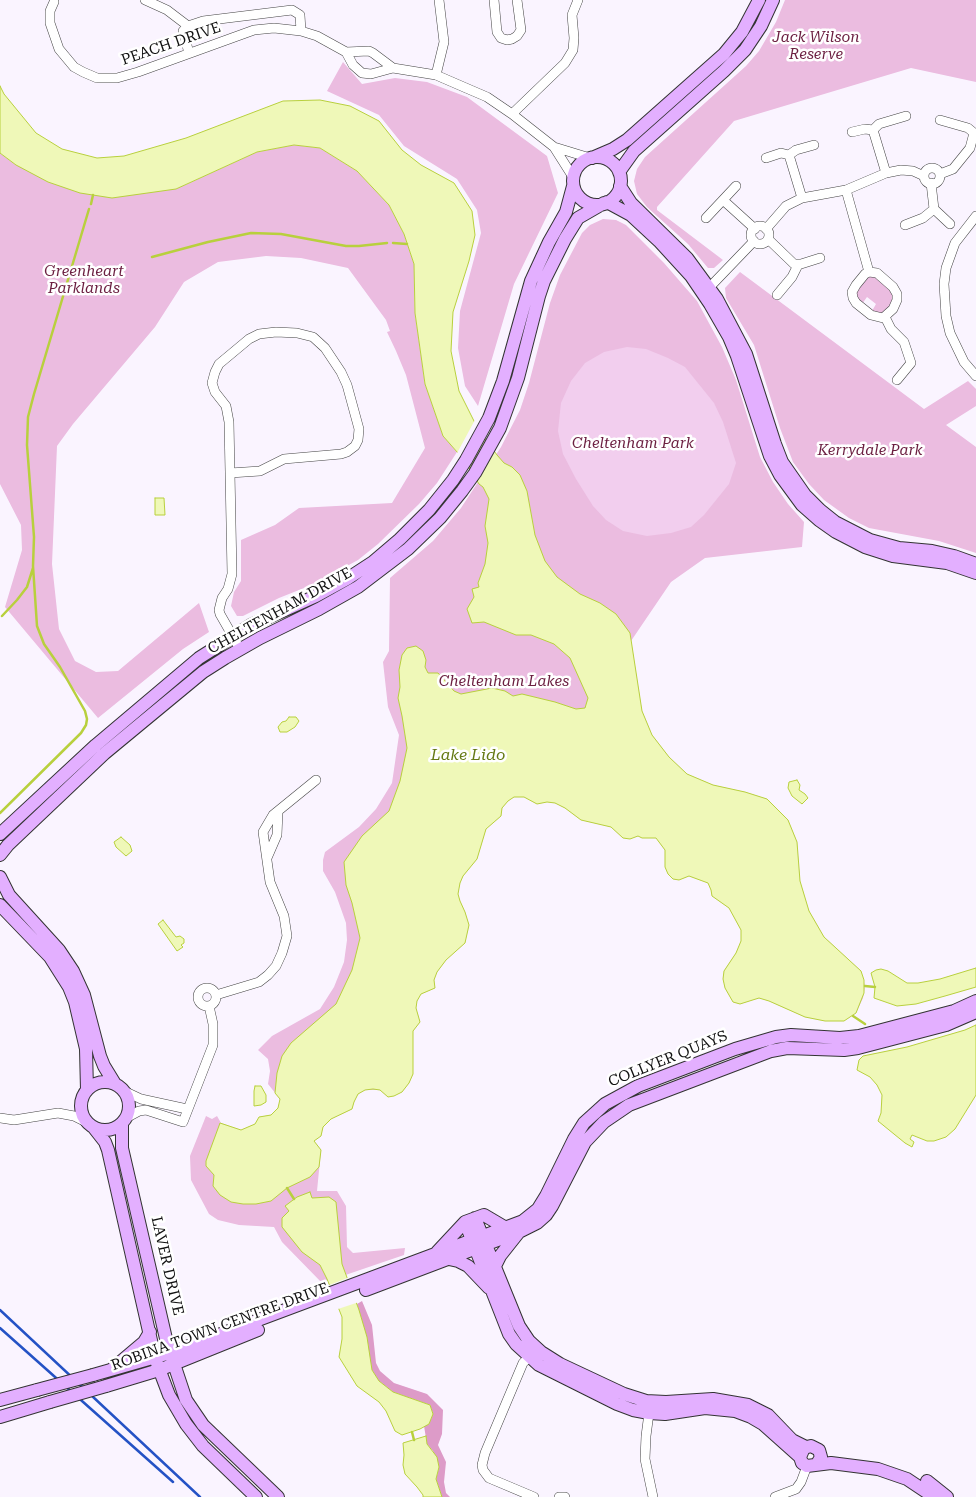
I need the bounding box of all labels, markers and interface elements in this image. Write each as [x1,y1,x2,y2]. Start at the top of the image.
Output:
street label: PEACH DRIVE [119,19,223,69]
park label: Jack Wilson Reserve [773,29,859,64]
park label: Greenheart Parklands [44,263,124,298]
park label: Cheltenham Park [572,435,694,453]
park label: Kerrydale Park [817,442,923,460]
street label: CHELTENHAM DRIVE [205,564,355,658]
park label: Cheltenham Lakes [439,673,569,691]
water label: Lake Lido [431,745,505,765]
street label: COLLYER QUAYS [606,1027,730,1091]
street label: LAVER DRIVE [147,1215,187,1317]
street label: ROBINA TOWN CENTRE DRIVE [109,1279,331,1375]

